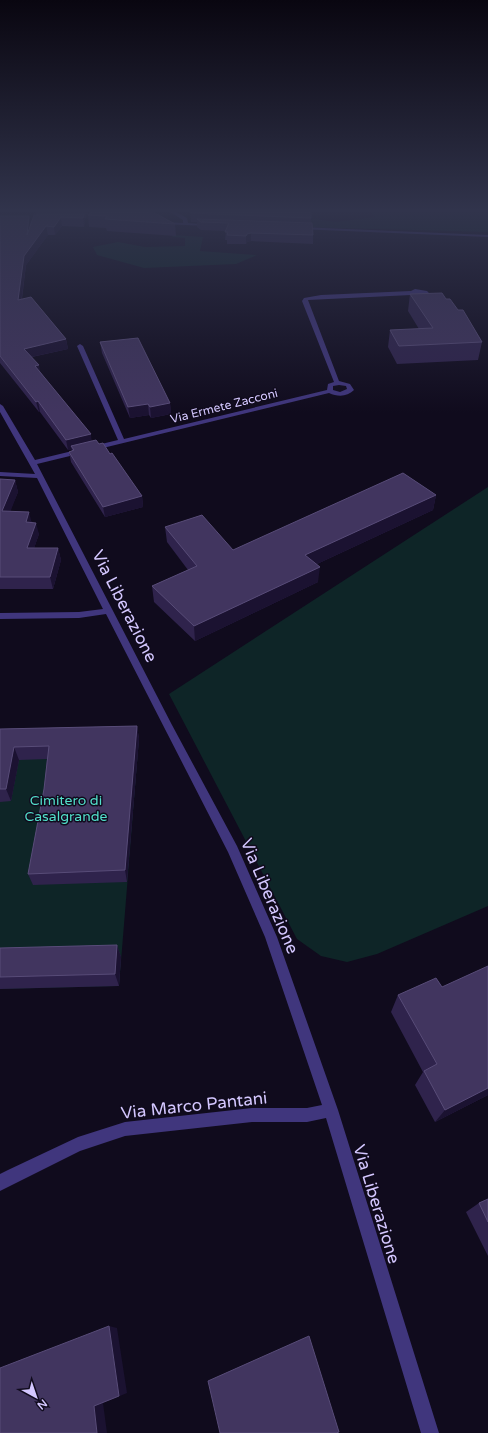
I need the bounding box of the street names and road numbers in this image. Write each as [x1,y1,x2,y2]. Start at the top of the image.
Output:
street label: Via Ermete Zacconi [169,386,279,426]
street label: Via Liberazione [87,547,162,666]
street label: Via Liberazione [236,835,303,957]
street label: Via Marco Pantani [120,1087,268,1124]
street label: Via Liberazione [348,1142,405,1266]

